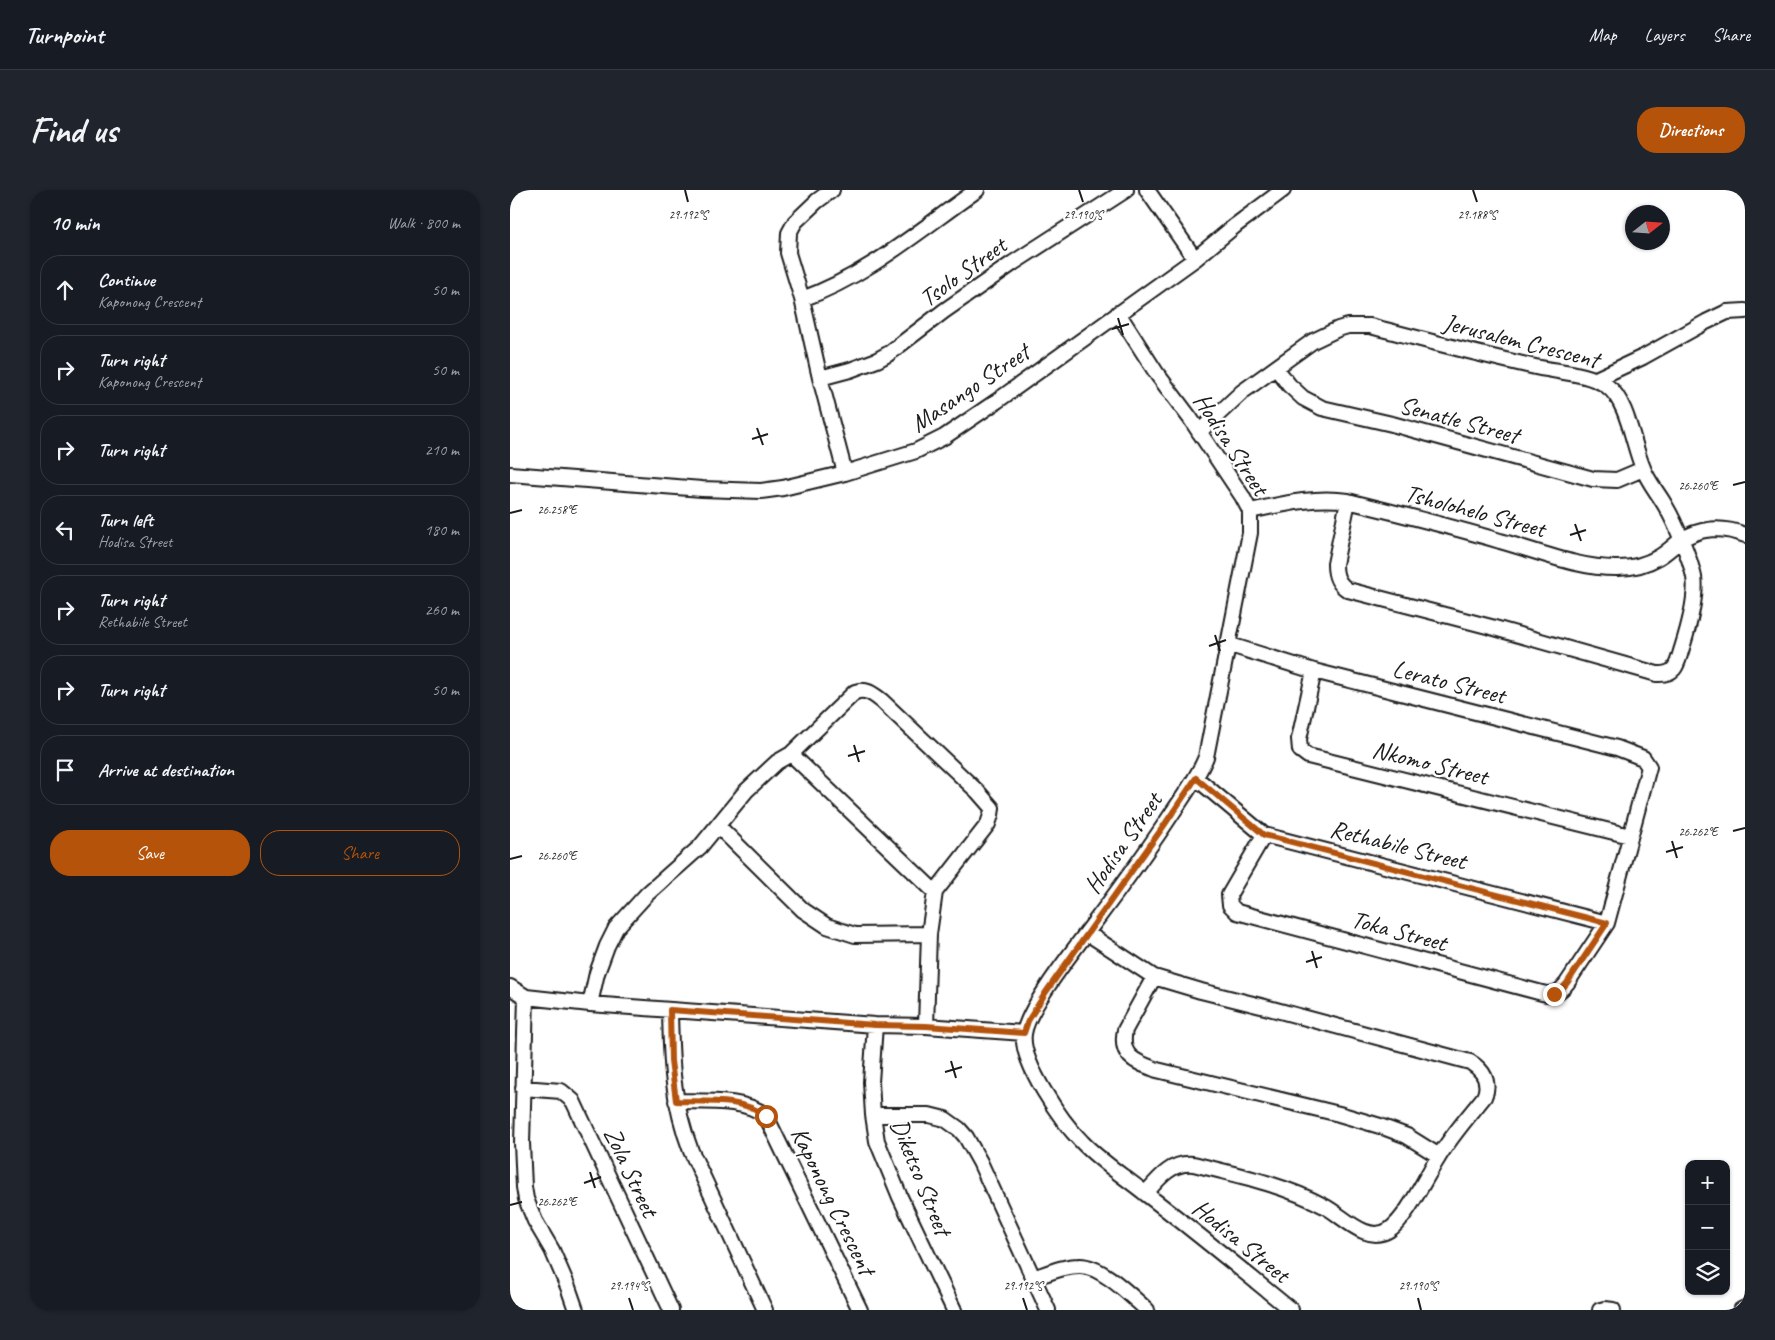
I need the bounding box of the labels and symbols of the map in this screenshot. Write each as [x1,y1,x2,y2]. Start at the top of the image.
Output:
north arrow [1625,205,1670,250]
text: 29.192°S [669,207,709,223]
text: 29.190°S [1064,207,1104,223]
text: 29.188°S [1458,207,1498,223]
street label: Tsolo Street [913,228,1015,314]
street label: Jerusalem Crescent [1439,306,1606,377]
street label: Masango Street [904,334,1039,440]
street label: Hodisa Street [1186,387,1278,504]
street label: Senatle Street [1396,389,1526,452]
street label: Tsholohelo Street [1401,477,1551,546]
text: 26.260°E [1678,478,1719,494]
text: 26.258°E [537,502,578,518]
street label: Lerato Street [1389,653,1511,712]
street label: Nkomo Street [1369,733,1494,793]
street label: Hodisa Street [1077,784,1171,900]
street label: Rethabile Street [1327,813,1472,878]
text: 26.262°E [1678,824,1719,840]
text: 26.260°E [537,848,578,864]
street label: Toka Street [1348,903,1453,960]
route end [1543,983,1566,1006]
route start [755,1105,778,1128]
street label: Diketso Street [883,1114,960,1243]
street label: Zola Street [596,1122,667,1224]
street label: Kaponong Crescent [783,1122,884,1284]
street label: Hodisa Street [1186,1192,1298,1292]
text: 26.262°E [537,1194,578,1210]
text: 29.194°S [610,1278,650,1294]
text: 29.192°S [1004,1278,1044,1294]
text: 29.190°S [1399,1278,1439,1294]

